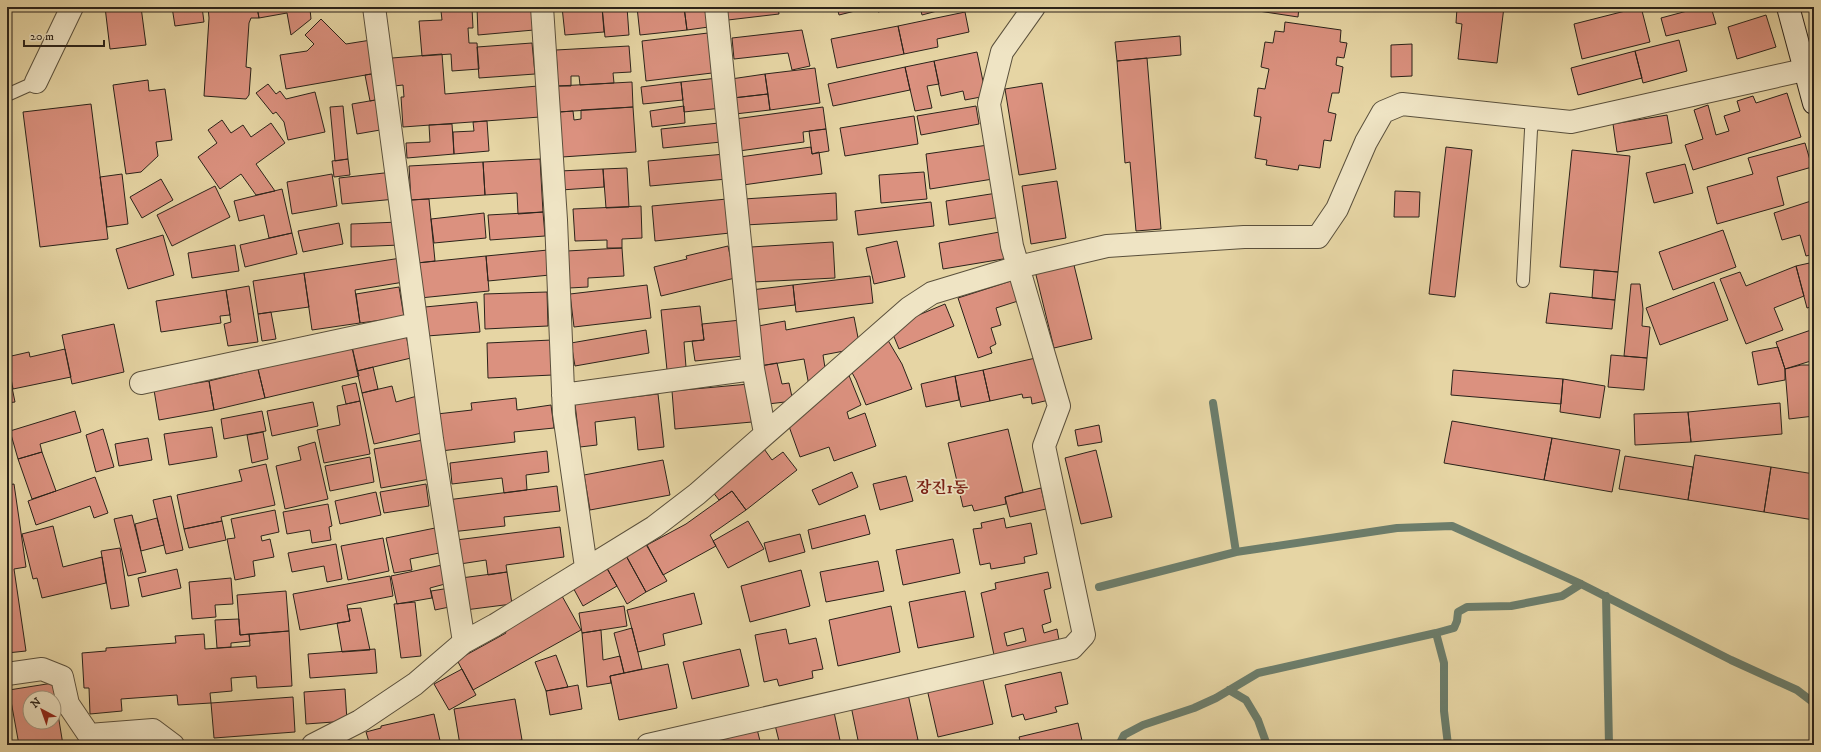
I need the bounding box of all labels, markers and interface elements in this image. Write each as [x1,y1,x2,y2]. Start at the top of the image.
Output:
scale bar [24,22,104,48]
text: 20 m [30,29,54,44]
district label: 장진1동 [916,478,969,498]
north arrow [22,690,62,730]
text: N [28,695,44,711]

